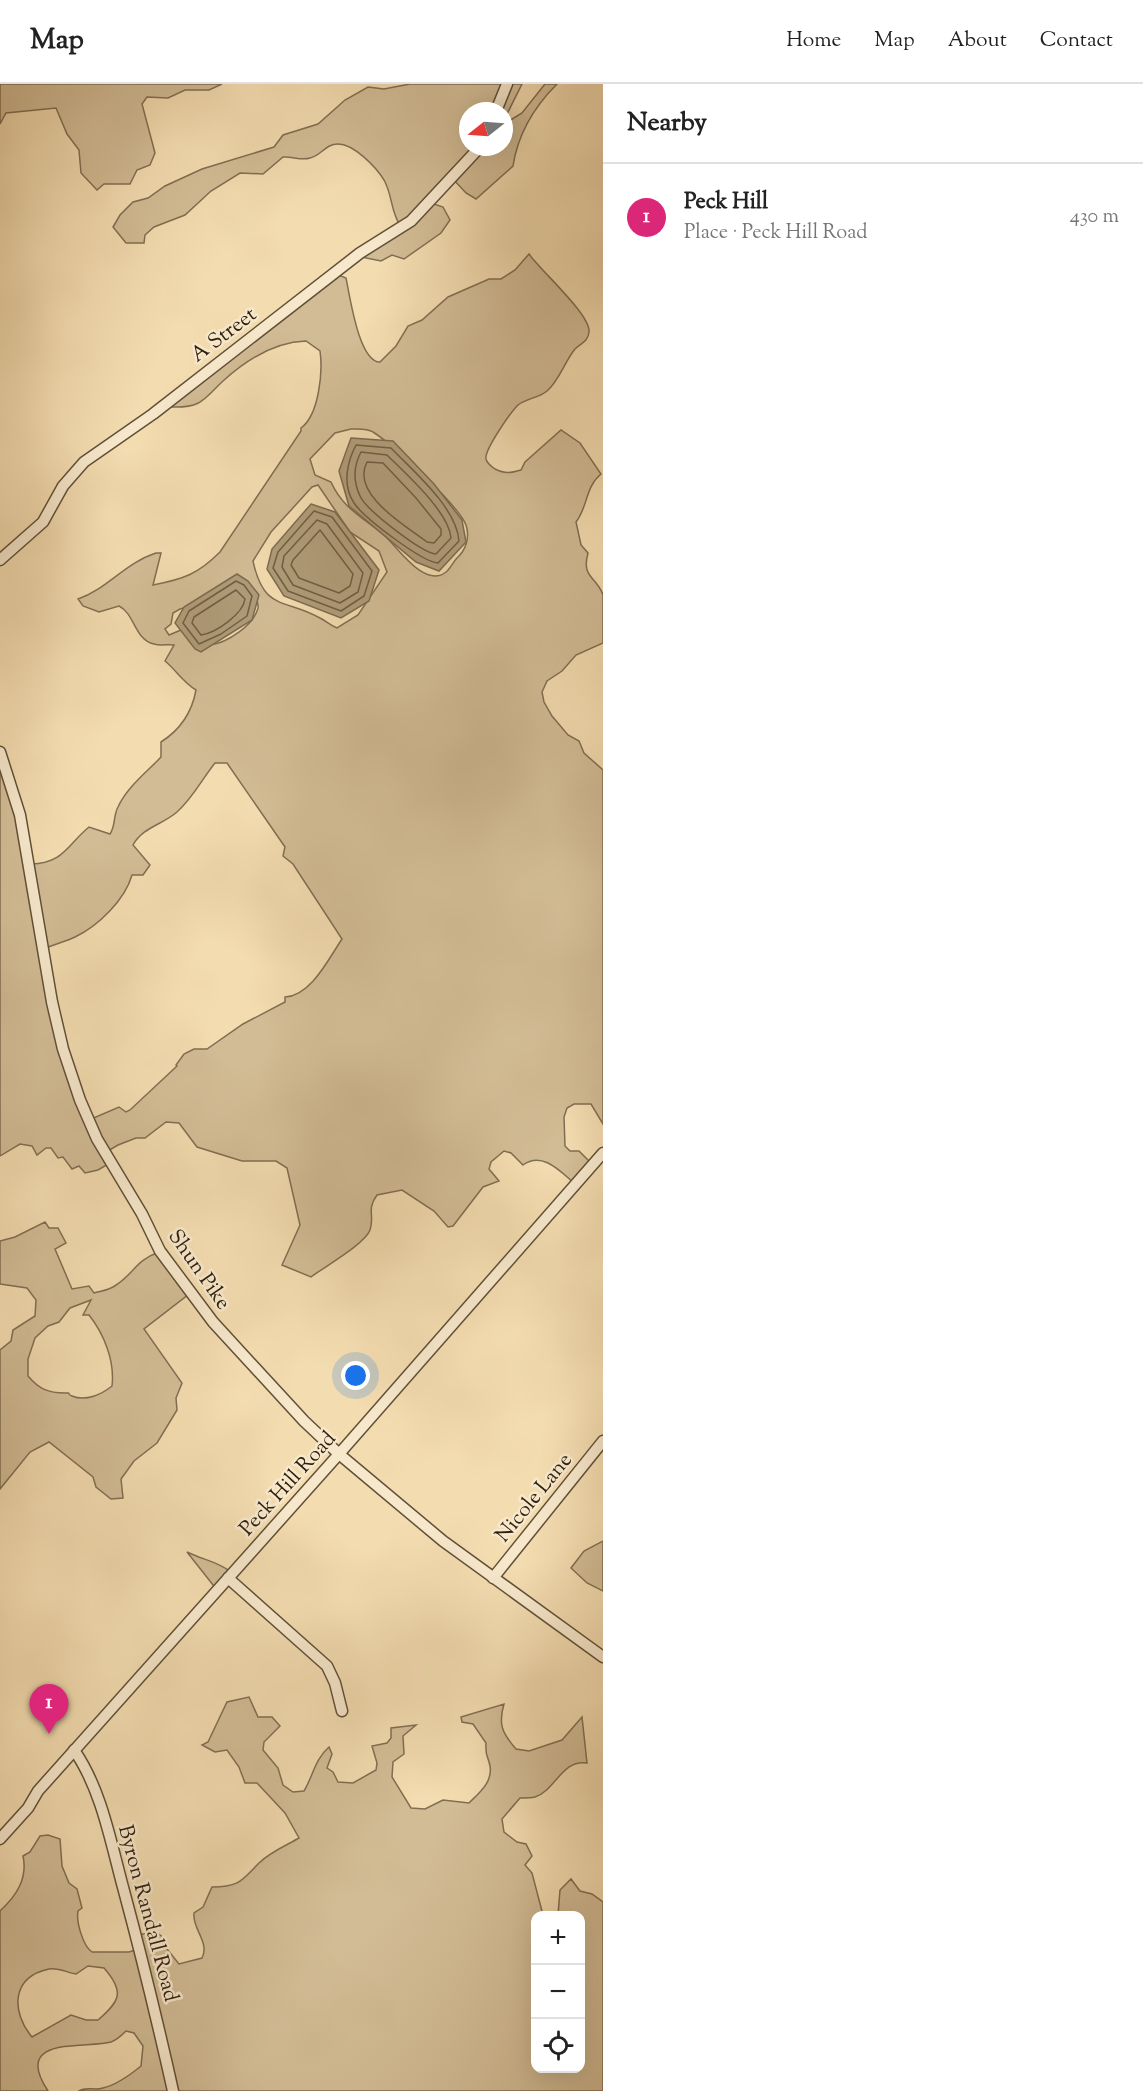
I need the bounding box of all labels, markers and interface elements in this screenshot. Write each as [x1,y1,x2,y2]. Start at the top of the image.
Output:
text: Map [30,21,84,61]
text: Home [786,26,841,56]
text: Map [874,26,915,56]
text: About [948,26,1007,56]
text: Contact [1040,26,1113,56]
north arrow [459,102,513,156]
text: Nearby [627,105,707,142]
text: Peck Hill [684,187,768,219]
text: 1 [643,203,650,232]
text: 430 m [1070,203,1119,232]
text: Place · Peck Hill Road [684,219,867,248]
street label: A Street [185,301,263,370]
street label: Shun Pike [160,1224,237,1316]
your location [341,1361,370,1390]
street label: Peck Hill Road [233,1425,344,1543]
street label: Nicole Lane [489,1447,580,1550]
pin: 1 [29,1684,68,1734]
street label: Byron Randall Road [109,1822,185,2005]
map controls [531,1911,585,2073]
button: + [531,1911,585,1965]
button: − [531,1965,585,2019]
button: locate [531,2019,585,2073]

